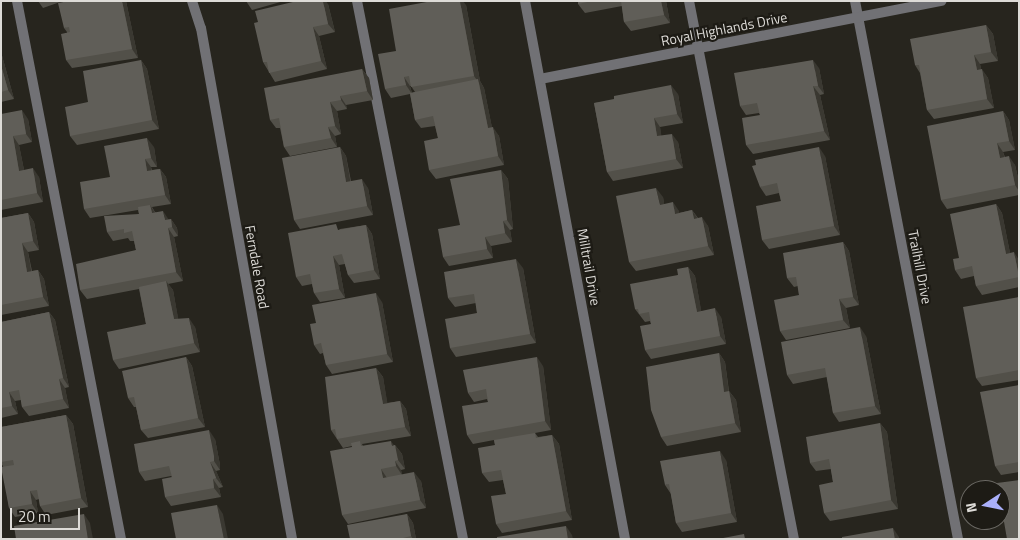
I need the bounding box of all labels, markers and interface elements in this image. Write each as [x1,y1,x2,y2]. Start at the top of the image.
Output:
street label: Royal Highlands Drive [659,9,789,49]
street label: Ferndale Road [241,224,273,310]
street label: Milltrail Drive [574,227,604,307]
street label: Trailhill Drive [905,229,935,305]
north arrow [960,480,1010,530]
scale bar [12,498,82,530]
text: N [960,501,982,515]
text: 20 m [18,505,51,528]

